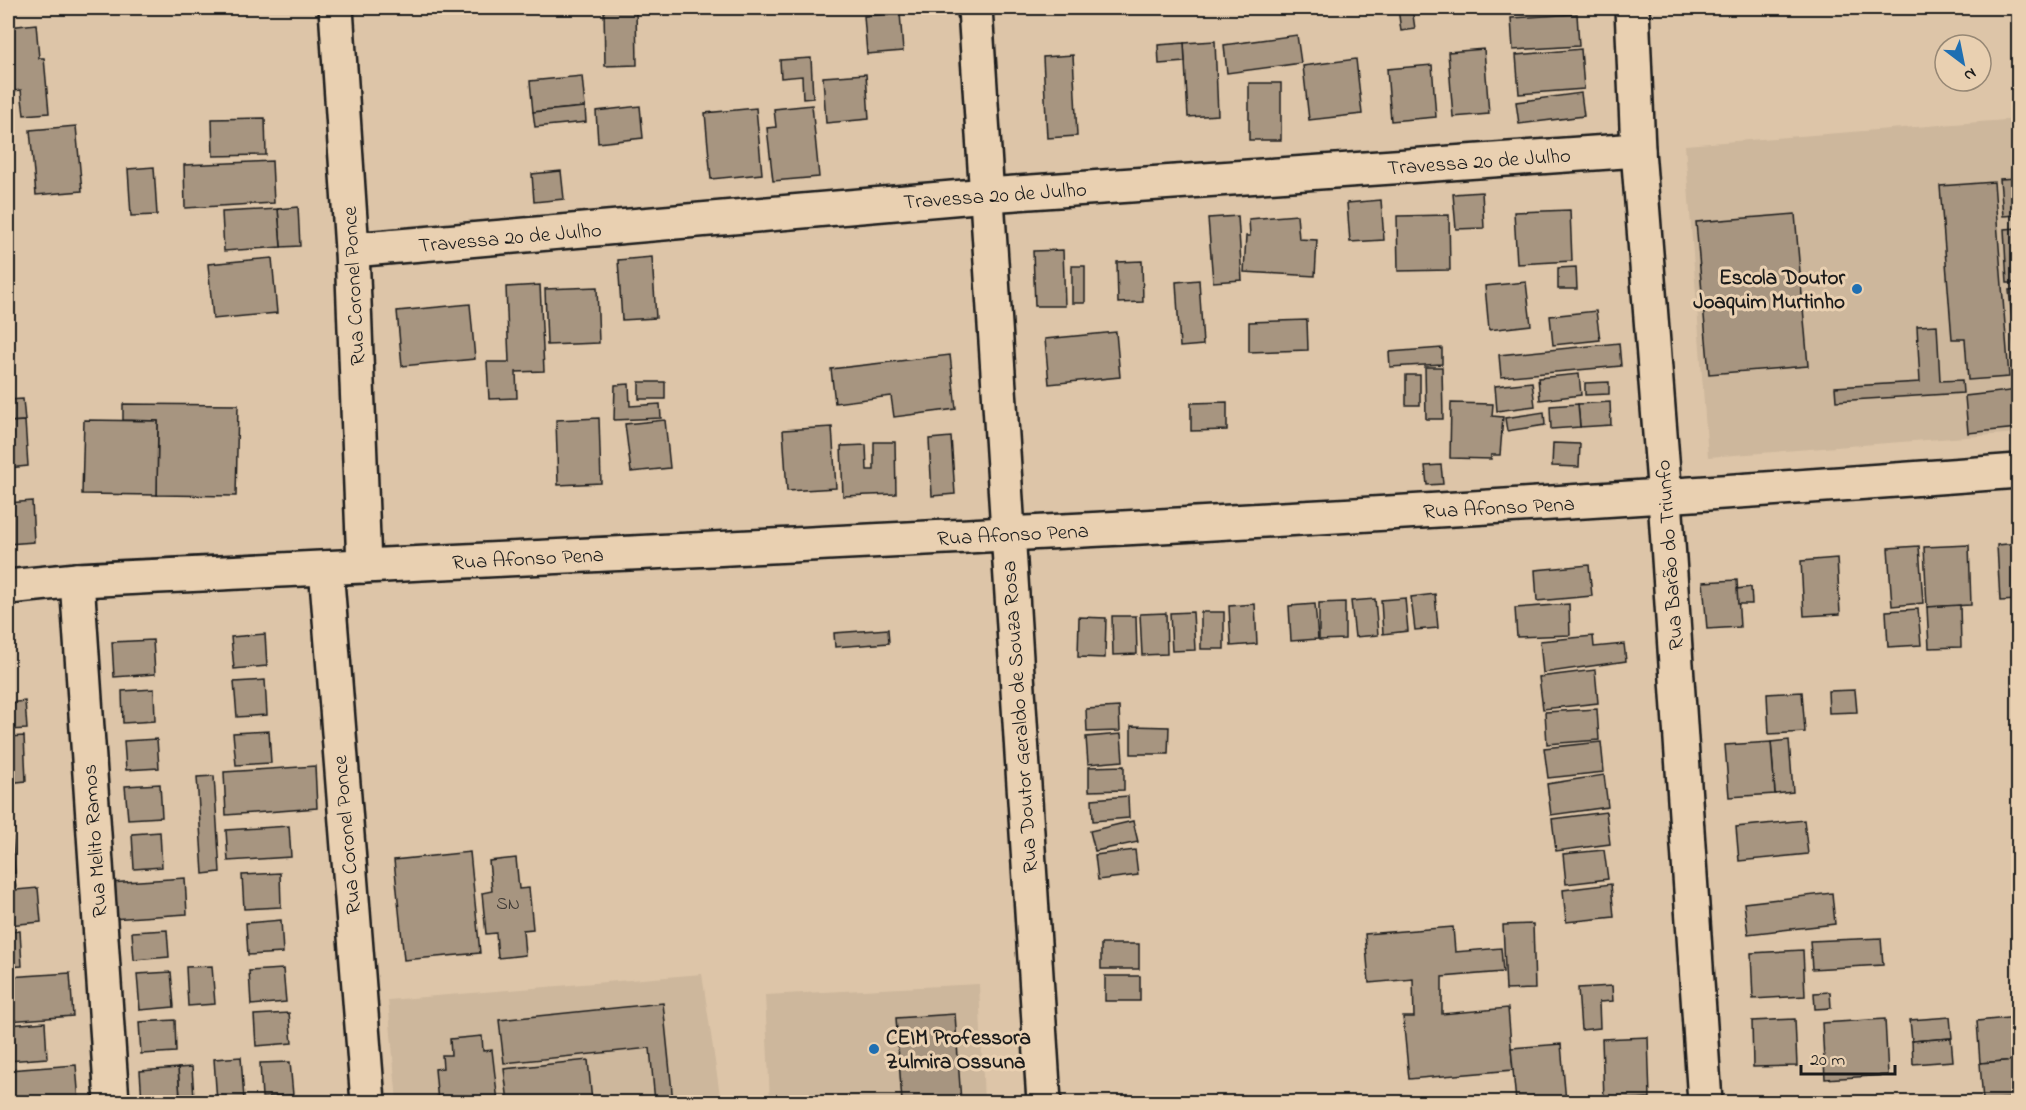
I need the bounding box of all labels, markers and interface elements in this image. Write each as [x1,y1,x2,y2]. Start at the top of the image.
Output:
north arrow [1933,33,1993,93]
text: N [1959,61,1981,87]
street label: Travessa 20 de Julho [1386,142,1572,184]
street label: Travessa 20 de Julho [902,176,1088,218]
street label: Rua Coronel Ponce [336,205,374,366]
street label: Travessa 20 de Julho [417,216,603,262]
place label: Escola Doutor Joaquim Murtinho [1693,264,1845,318]
marker: Escola Doutor Joaquim Murtinho [1850,282,1864,296]
street label: Rua Barão do Triunfo [1649,459,1693,651]
street label: Rua Afonso Pena [1423,490,1576,528]
street label: Rua Afonso Pena [937,517,1090,555]
street label: Rua Afonso Pena [452,541,605,579]
street label: Rua Doutor Geraldo de Souza Rosa [995,560,1047,874]
street label: Rua Coronel Ponce [326,754,370,916]
street label: Rua Melito Ramos [76,763,116,919]
house number: SN [496,892,520,918]
place label: CEIM Professora Zulmira Ossuna [886,1024,1031,1078]
scale bar [1801,1038,1896,1076]
marker: CEIM Professora Zulmira Ossuna [867,1042,881,1056]
text: 20 m [1810,1048,1845,1074]

